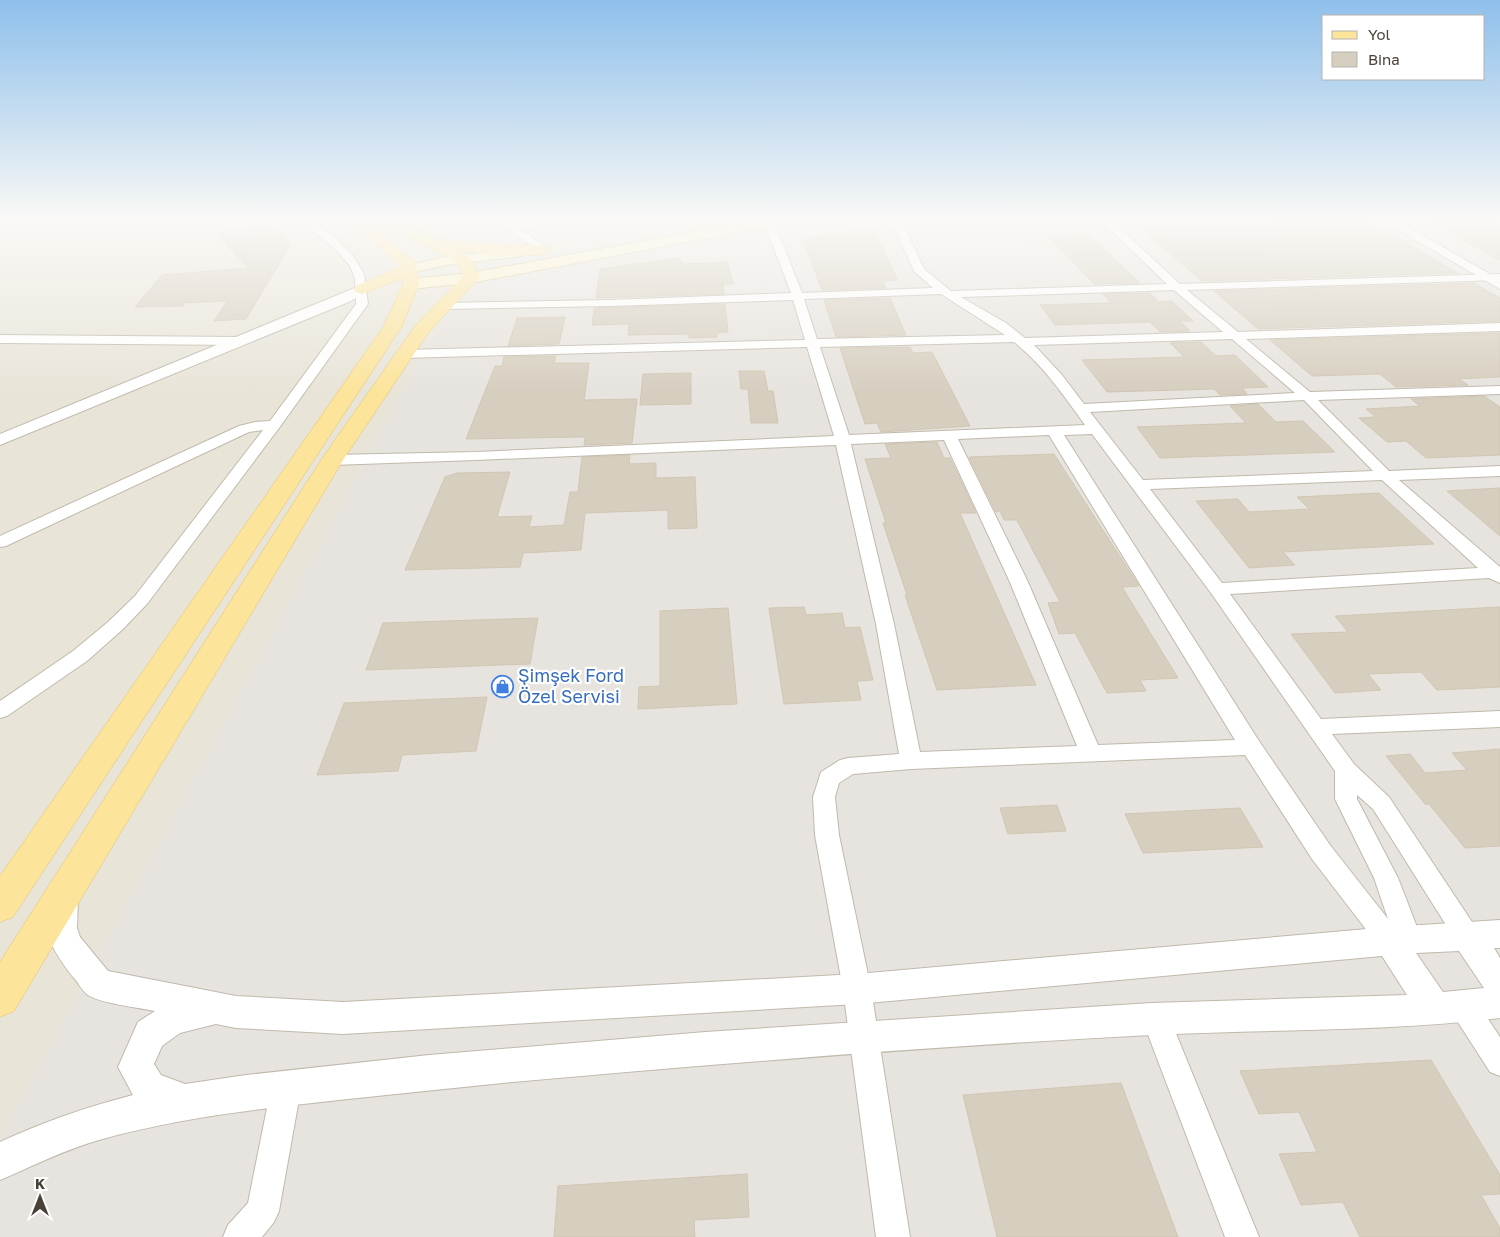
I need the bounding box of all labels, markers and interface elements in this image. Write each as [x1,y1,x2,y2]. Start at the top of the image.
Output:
legend [1322,15,1485,80]
text: Yol [1368,25,1390,43]
text: Bina [1368,50,1400,68]
place label: Şimşek Ford Özel Servisi [518,664,624,707]
shop icon: Şimşek Ford Özel Servisi [490,674,514,698]
north arrow [15,1172,65,1222]
text: K [35,1175,45,1192]

